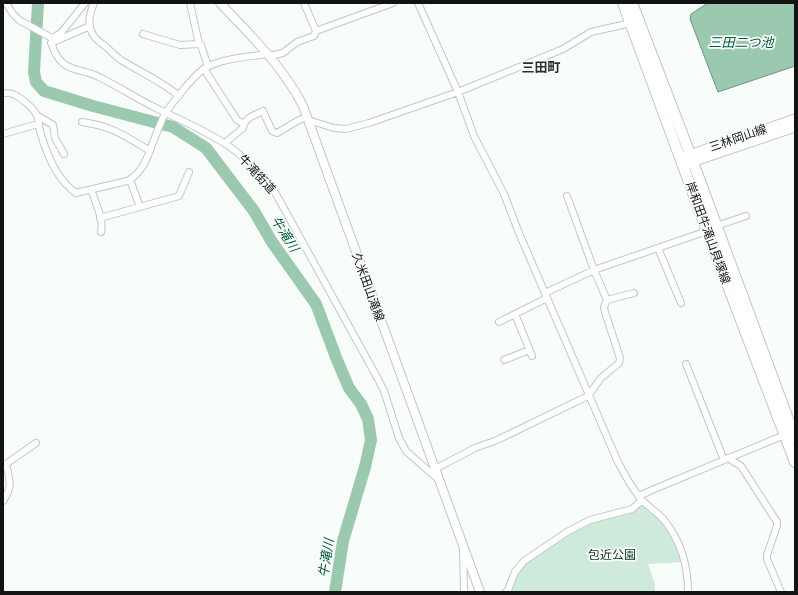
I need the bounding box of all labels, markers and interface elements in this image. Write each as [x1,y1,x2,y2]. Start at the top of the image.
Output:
water label: 三田二つ池 [708,35,775,50]
district label: 三田町 [521,60,561,75]
street label: 三林岡山線 [707,122,769,154]
street label: 牛滝街道 [236,152,278,196]
street label: 岸和田牛滝山貝塚線 [683,180,733,286]
water label: 牛滝川 [268,214,303,256]
street label: 久米田山滝線 [349,251,387,323]
water label: 牛滝川 [316,536,337,578]
park label: 包近公園 [588,548,636,562]

